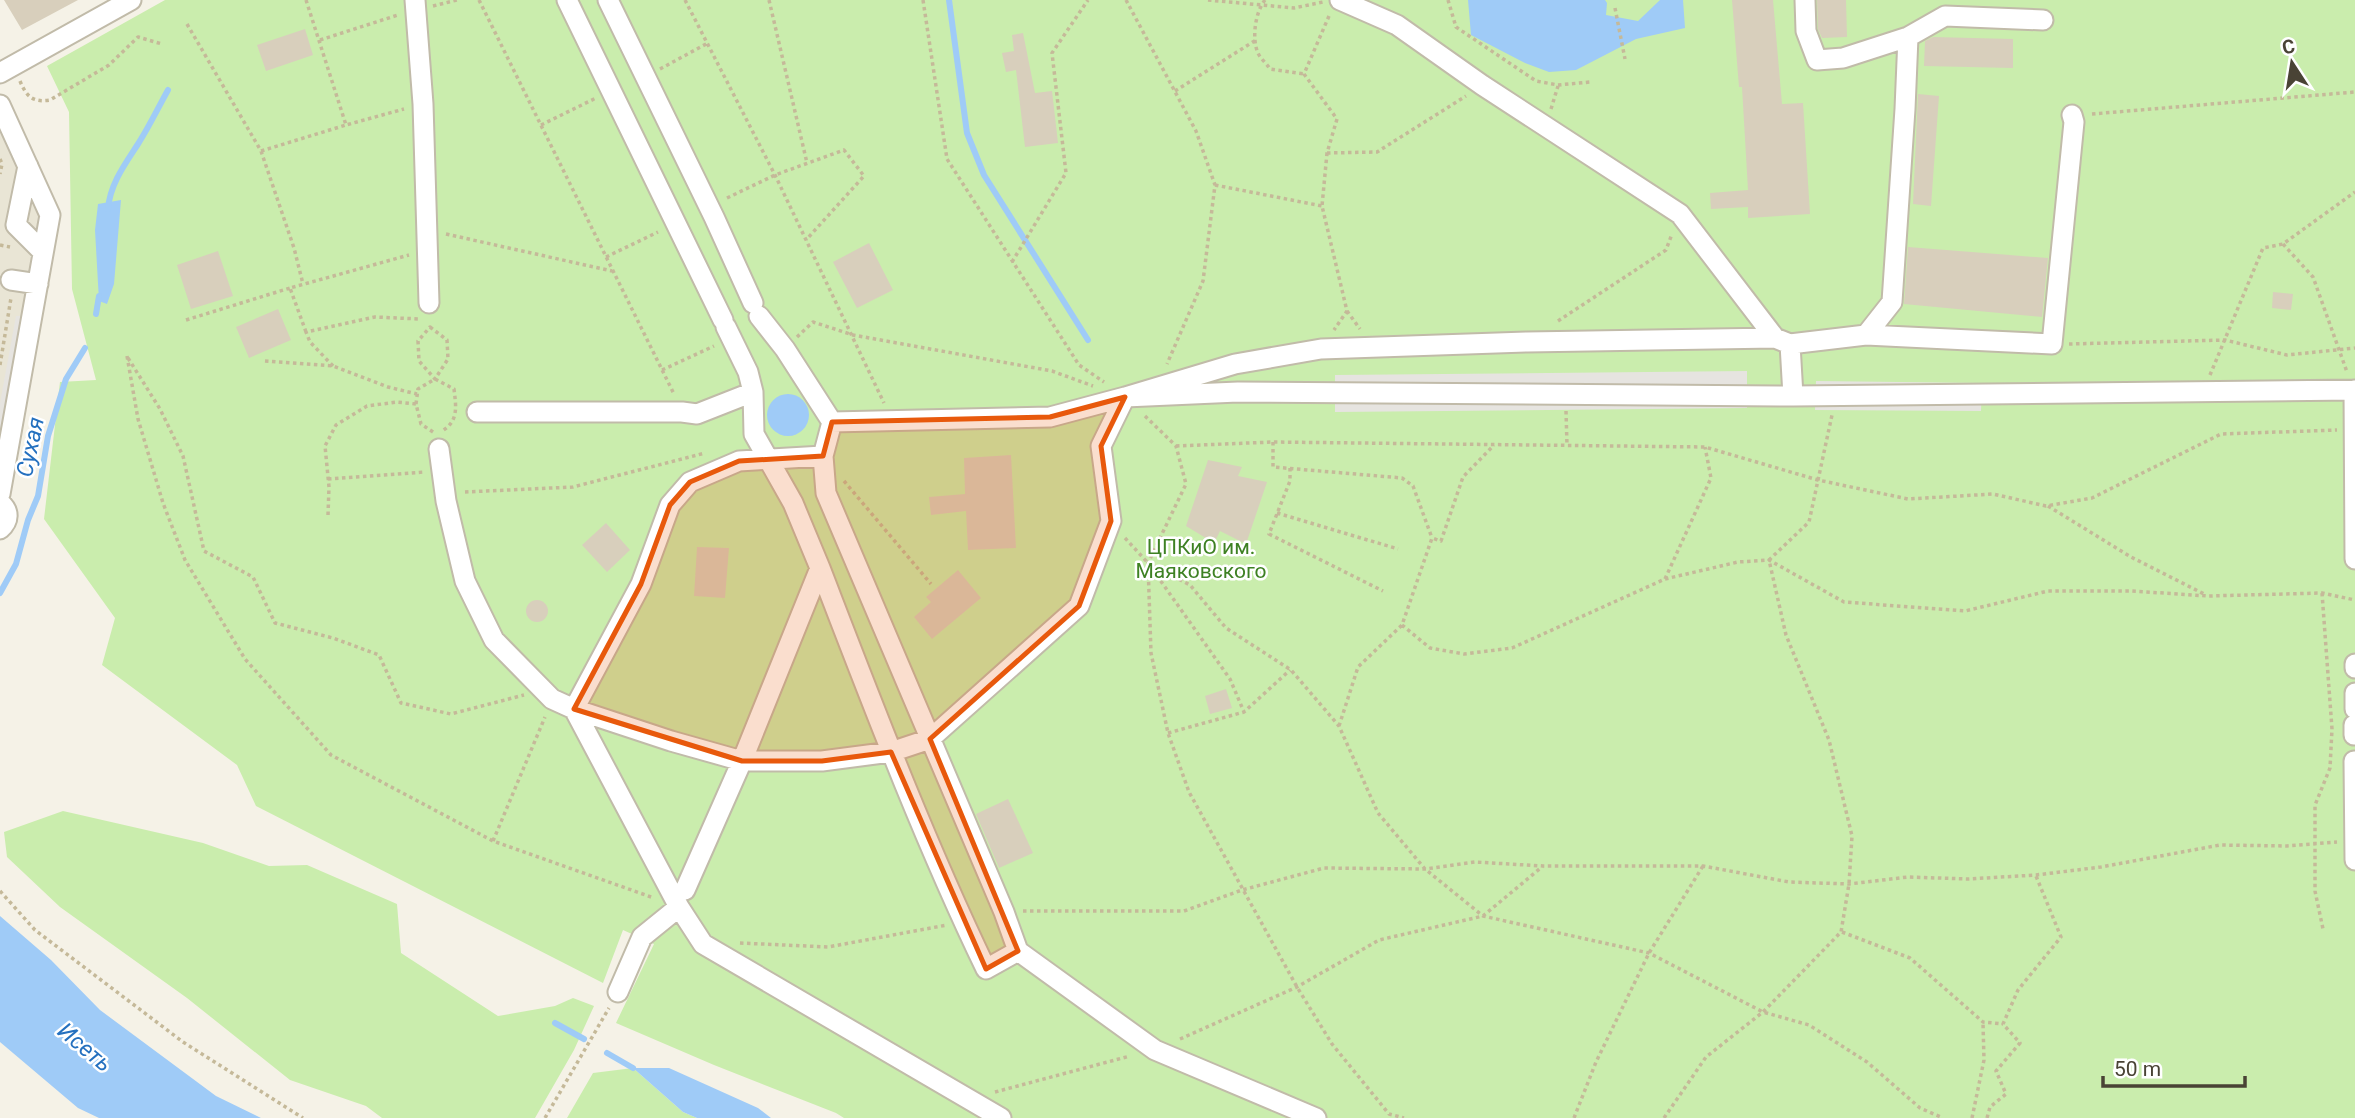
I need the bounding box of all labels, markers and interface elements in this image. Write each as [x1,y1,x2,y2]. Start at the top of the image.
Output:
north arrow [2257,28,2327,98]
text: С [2280,34,2297,59]
water label: Сухая [11,415,50,480]
park label: ЦПКиО им. Маяковского [1135,535,1267,583]
water label: Исеть [52,1017,117,1078]
scale bar [2103,1044,2245,1088]
text: 50 m [2114,1057,2161,1081]

